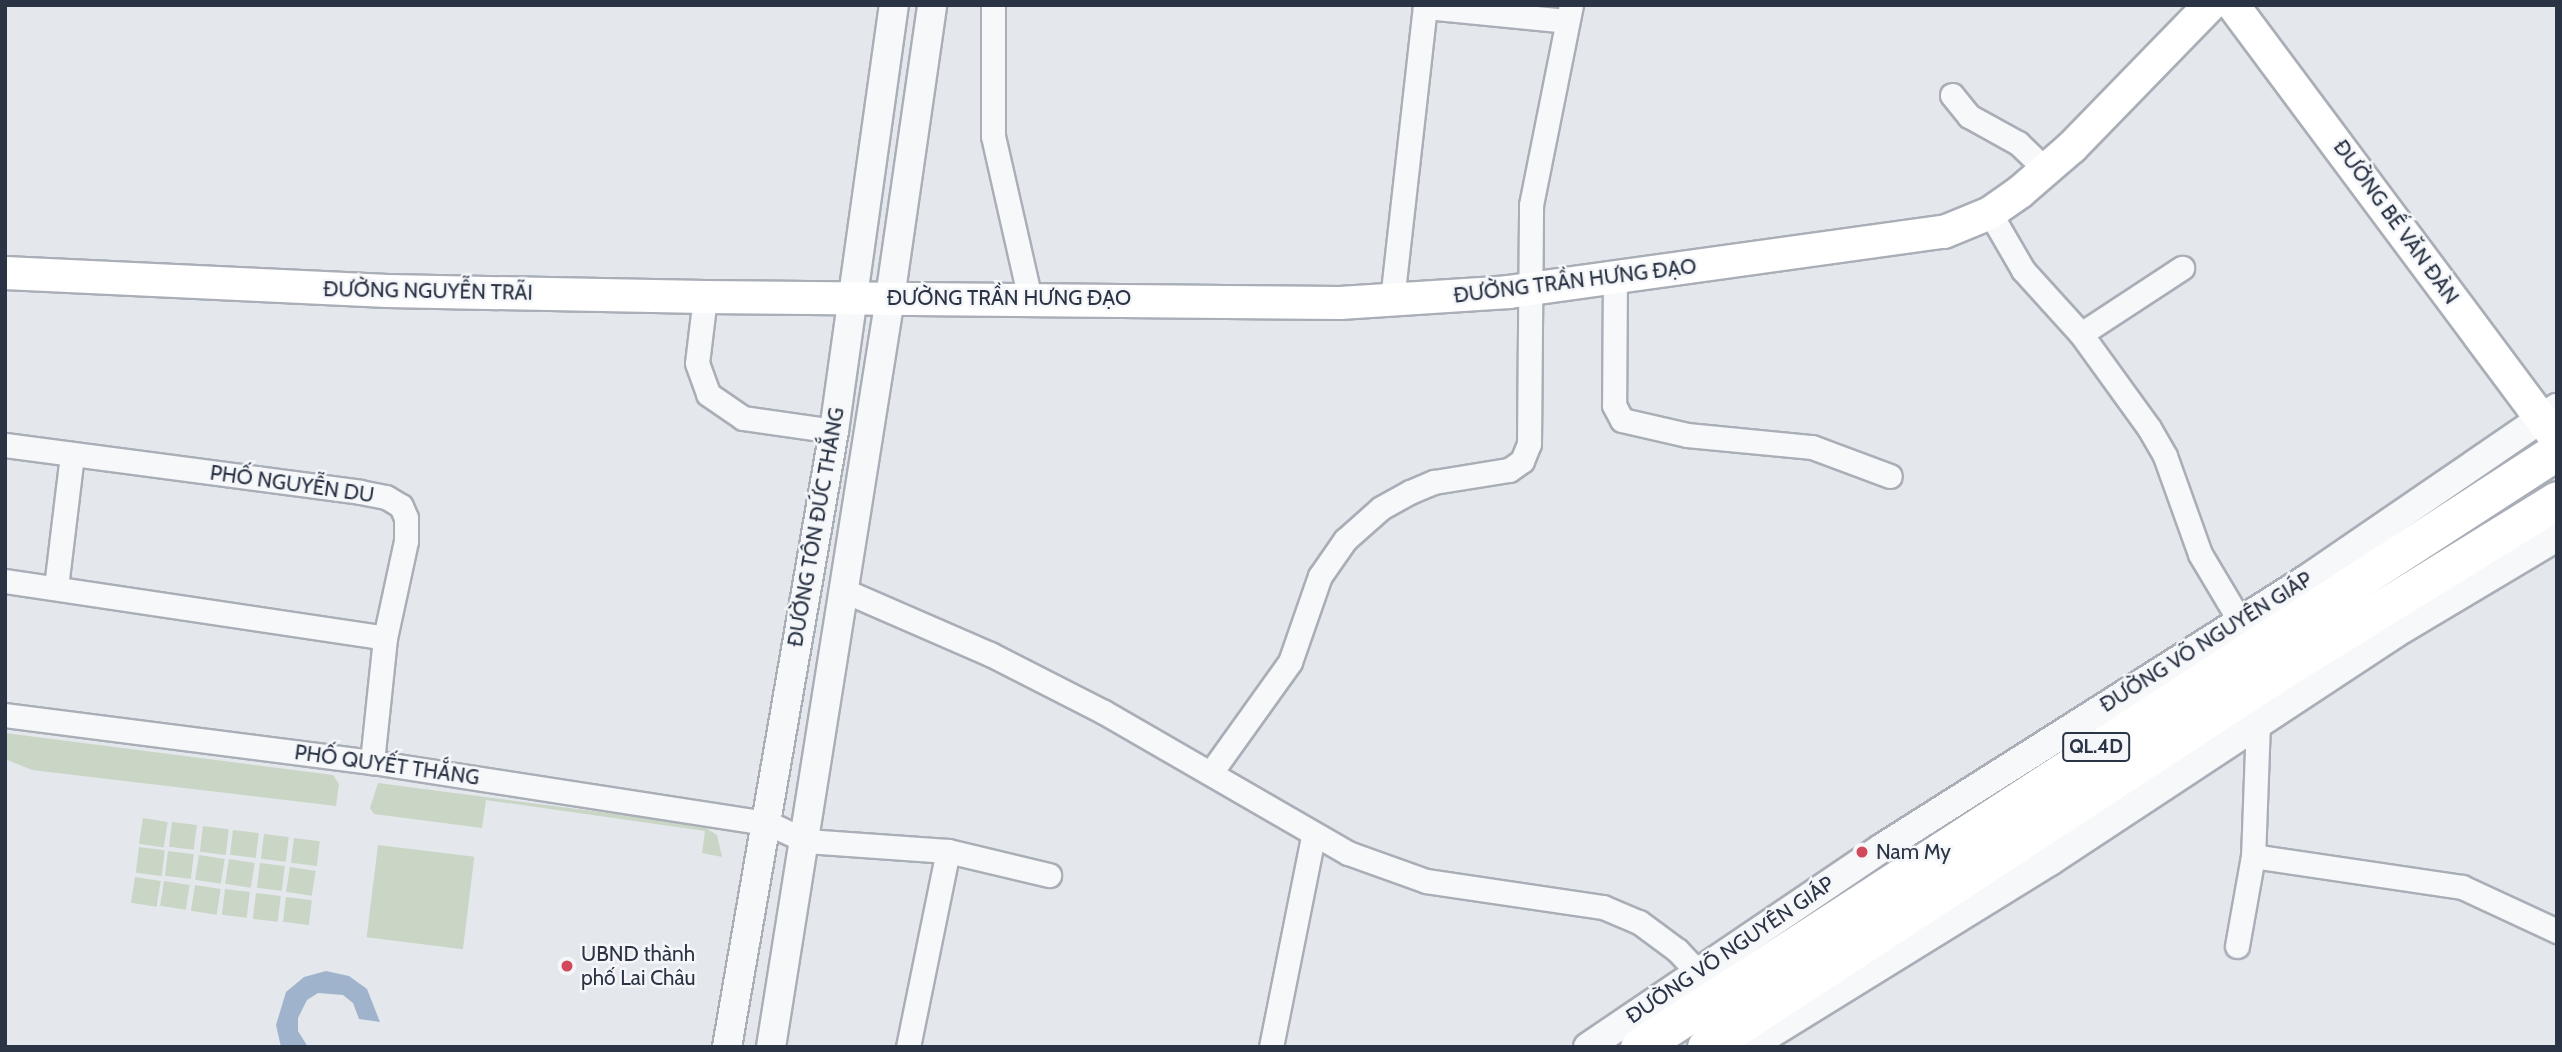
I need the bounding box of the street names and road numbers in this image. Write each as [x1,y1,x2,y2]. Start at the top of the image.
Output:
street label: ĐƯỜNG BẾ VĂN ĐÀN [2328,135,2464,309]
street label: ĐƯỜNG TRẦN HƯNG ĐẠO [1452,254,1698,308]
street label: ĐƯỜNG NGUYỄN TRÃI [323,277,533,305]
street label: ĐƯỜNG TRẦN HƯNG ĐẠO [887,285,1131,311]
street label: ĐƯỜNG TÔN ĐỨC THẮNG [783,405,849,649]
street label: PHỐ NGUYỄN DU [208,460,376,508]
street label: ĐƯỜNG VÕ NGUYÊN GIÁP [2095,566,2317,718]
road number: QL.4D [2061,732,2131,762]
street label: PHỐ QUYẾT THẮNG [293,740,481,790]
street label: ĐƯỜNG VÕ NGUYÊN GIÁP [1621,871,1839,1029]

